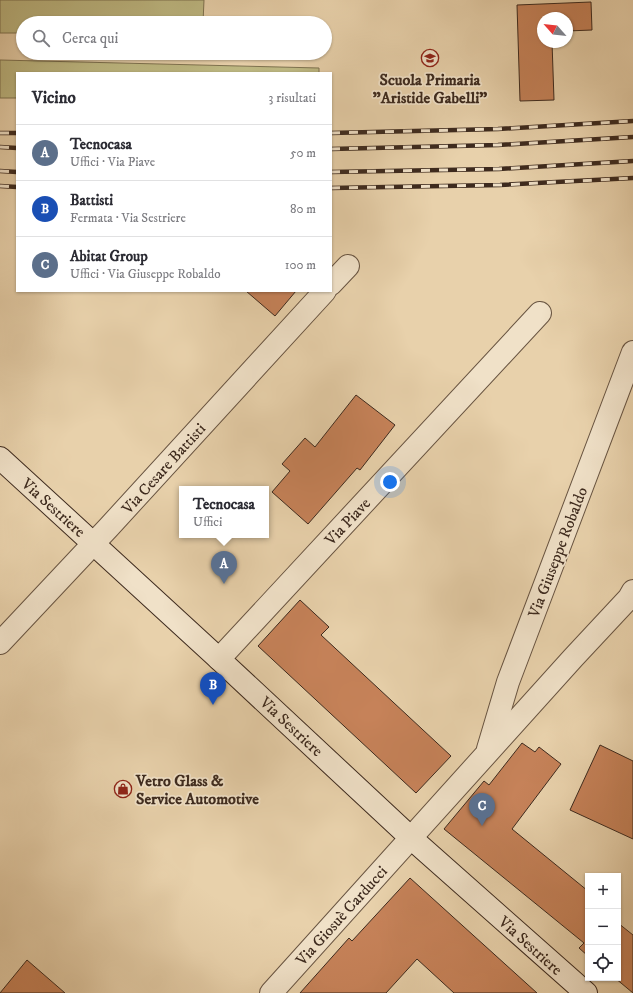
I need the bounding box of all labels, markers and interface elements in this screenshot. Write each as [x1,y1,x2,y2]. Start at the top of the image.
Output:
north arrow [537,12,573,48]
search box [16,16,332,60]
icon: search [30,27,52,49]
text: Cerca qui [62,29,118,48]
school or university icon: Scuola Primaria "Aristide Gabelli" [420,48,440,68]
place label: Scuola Primaria "Aristide Gabelli" [373,70,487,108]
text: Vicino [32,87,76,109]
text: 3 risultati [269,90,316,106]
text: Tecnocasa [70,135,132,154]
text: A [41,145,49,161]
text: 50 m [290,145,316,161]
text: Uffici · Via Piave [70,154,155,170]
text: Battisti [70,191,113,210]
text: B [41,201,49,217]
text: 80 m [290,201,316,217]
text: Fermata · Via Sestriere [70,210,186,226]
text: Abitat Group [70,247,148,266]
text: C [41,257,49,273]
text: 100 m [285,257,316,273]
text: Uffici · Via Giuseppe Robaldo [70,266,221,282]
street label: Via Cesare Battisti [117,419,210,519]
your location [380,472,400,492]
street label: Via Sestriere [16,473,90,542]
street label: Via Giuseppe Robaldo [523,484,592,622]
popup [179,486,269,538]
street label: Via Piave [320,493,375,550]
text: Tecnocasa [193,495,255,514]
text: Uffici [193,514,222,530]
pin: A [211,551,237,584]
pin: B [200,672,226,705]
street label: Via Sestriere [255,692,327,761]
place label: Vetro Glass & Service Automotive [135,771,259,809]
shop icon: Vetro Glass & Service Automotive [113,779,133,799]
pin: C [469,793,495,826]
street label: Via Giosuè Carducci [291,862,392,970]
map controls [585,873,621,981]
button: + [585,873,621,909]
button: − [585,909,621,945]
street label: Via Sestriere [493,911,567,980]
button: locate [585,945,621,981]

